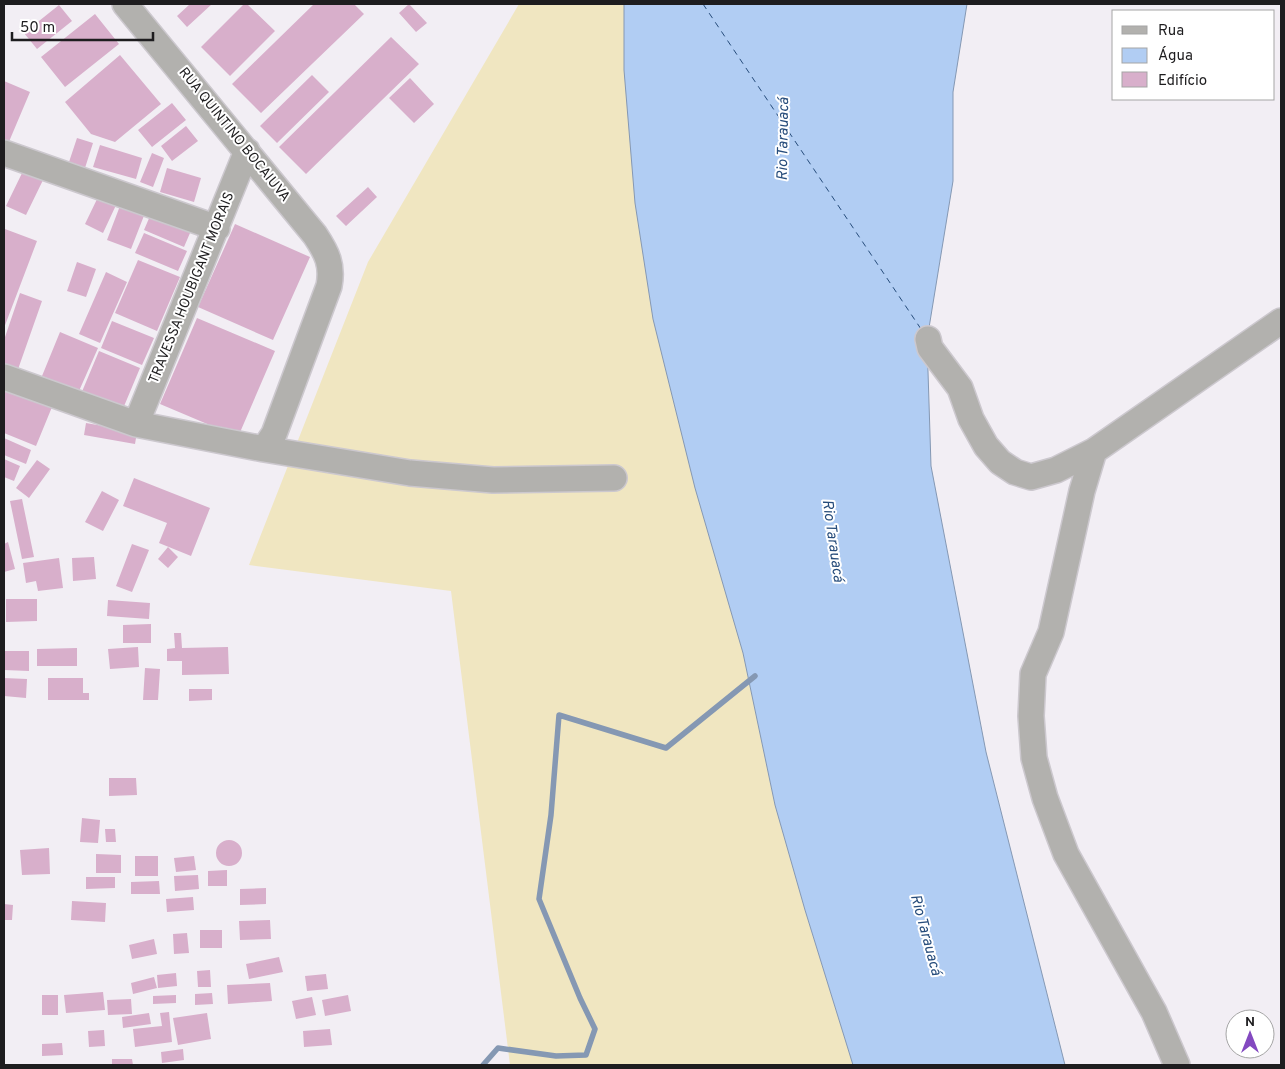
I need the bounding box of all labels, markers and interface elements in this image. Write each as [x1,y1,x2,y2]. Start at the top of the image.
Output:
scale bar [12,10,154,42]
legend [1112,10,1275,100]
text: 50 m [20,19,55,38]
text: Rua [1158,22,1184,41]
text: Água [1158,46,1193,66]
street label: RUA QUINTINO BOCAIUVA [175,64,293,206]
text: Edifício [1158,72,1207,91]
water label: Rio Tarauacá [774,96,794,181]
street label: TRAVESSA HOUBIGANT MORAIS [146,190,238,386]
water label: Rio Tarauacá [817,498,847,585]
water label: Rio Tarauacá [905,892,945,979]
north arrow [1225,1009,1275,1059]
text: N [1245,1014,1255,1031]

